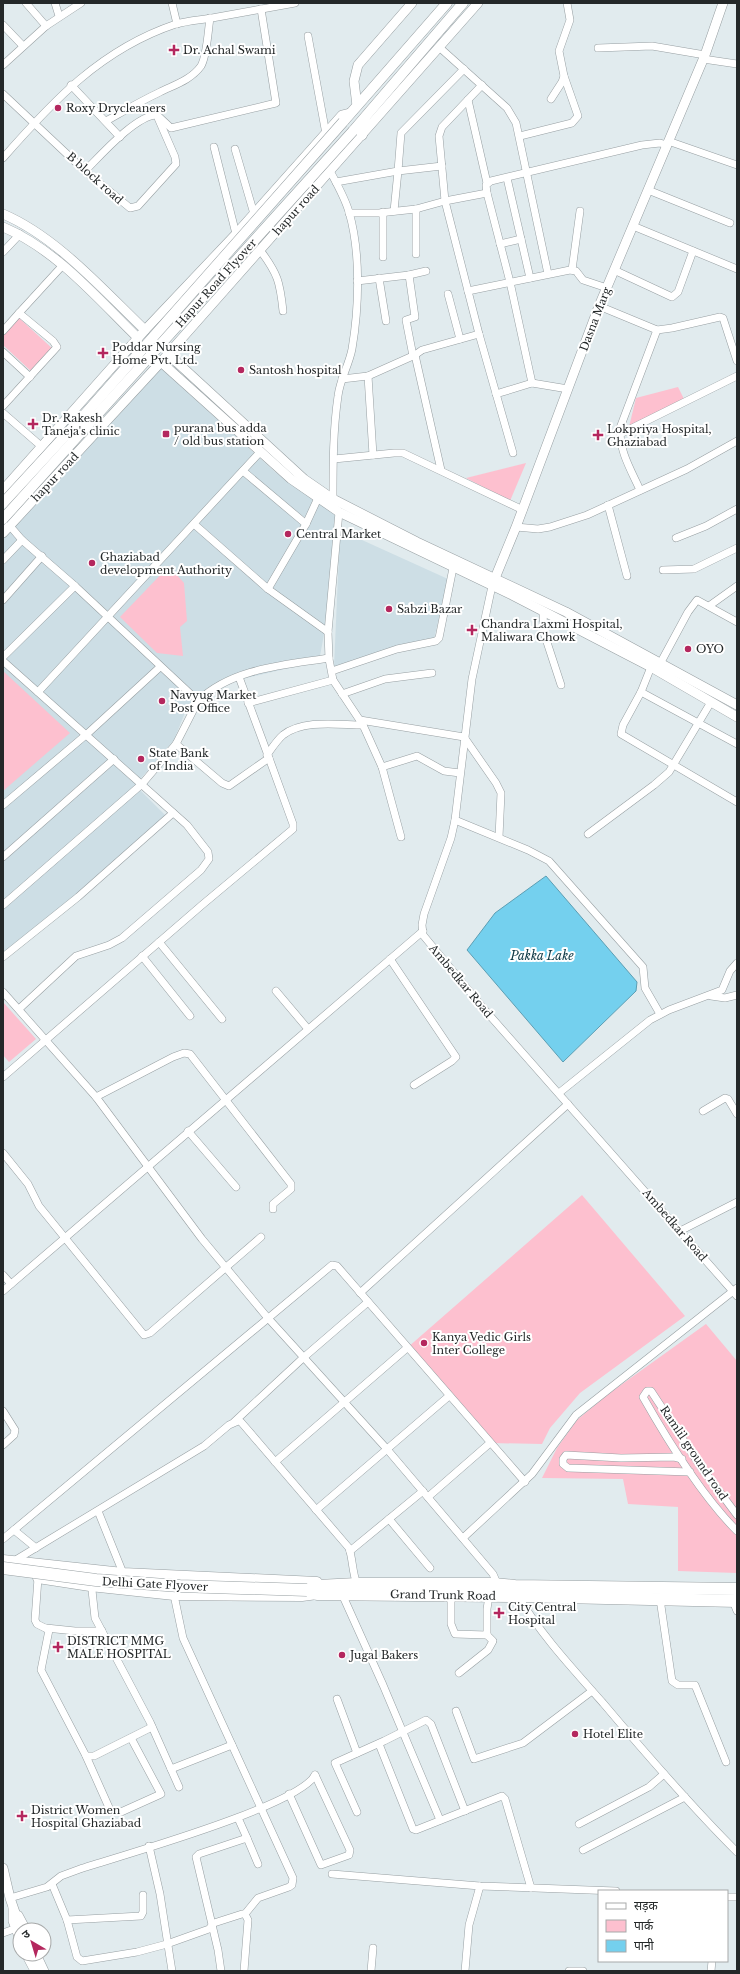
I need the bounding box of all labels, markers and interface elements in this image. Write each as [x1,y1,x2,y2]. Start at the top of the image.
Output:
place label: Dr. Achal Swami [183,43,276,57]
marker: Dr. Achal Swami [168,44,180,56]
place label: Roxy Drycleaners [66,101,166,115]
marker: Roxy Drycleaners [53,103,63,113]
street label: B block road [64,149,127,207]
street label: hapur road [270,182,322,238]
street label: Hapur Road Flyover [173,235,260,330]
street label: Dasna Marg [576,285,614,353]
place label: Poddar Nursing Home Pvt. Ltd. [112,340,201,367]
marker: Poddar Nursing Home Pvt. Ltd. [97,347,109,359]
place label: Santosh hospital [249,363,342,377]
marker: Santosh hospital [236,365,246,375]
place label: Dr. Rakesh Taneja's clinic [42,411,120,438]
marker: Dr. Rakesh Taneja's clinic [27,418,39,430]
place label: purana bus adda / old bus station [174,421,268,448]
place label: Lokpriya Hospital, Ghaziabad [607,422,712,449]
marker: purana bus adda / old bus station [161,429,171,439]
marker: Lokpriya Hospital, Ghaziabad [592,429,604,441]
street label: hapur road [29,449,82,505]
place label: Central Market [296,527,382,541]
marker: Central Market [283,529,293,539]
place label: Ghaziabad development Authority [100,550,232,577]
marker: Ghaziabad development Authority [87,558,97,568]
place label: Sabzi Bazar [397,602,463,616]
marker: Sabzi Bazar [384,604,394,614]
place label: Chandra Laxmi Hospital, Maliwara Chowk [481,617,622,644]
marker: Chandra Laxmi Hospital, Maliwara Chowk [466,624,478,636]
place label: OYO [696,642,724,656]
marker: OYO [683,644,693,654]
place label: Navyug Market Post Office [170,688,257,715]
marker: Navyug Market Post Office [157,696,167,706]
place label: State Bank of India [149,746,209,773]
marker: State Bank of India [136,754,146,764]
street label: Ambedkar Road [426,941,496,1021]
water label: Pakka Lake [509,948,574,963]
street label: Ambedkar Road [639,1185,711,1265]
place label: Kanya Vedic Girls Inter College [432,1330,531,1357]
marker: Kanya Vedic Girls Inter College [419,1338,429,1348]
street label: Ramlil ground road [657,1403,731,1503]
street label: Delhi Gate Flyover [102,1574,209,1594]
street label: Grand Trunk Road [390,1587,497,1603]
place label: City Central Hospital [508,1600,577,1627]
marker: City Central Hospital [493,1607,505,1619]
place label: DISTRICT MMG MALE HOSPITAL [67,1634,171,1661]
marker: DISTRICT MMG MALE HOSPITAL [52,1641,64,1653]
place label: Jugal Bakers [348,1648,418,1662]
marker: Jugal Bakers [337,1650,347,1660]
place label: Hotel Elite [583,1727,643,1741]
marker: Hotel Elite [570,1729,580,1739]
place label: District Women Hospital Ghaziabad [31,1803,142,1830]
marker: District Women Hospital Ghaziabad [16,1810,28,1822]
legend [598,1890,728,1962]
text: सड़क [634,1898,659,1913]
text: पार्क [634,1918,654,1933]
north arrow [12,1922,52,1962]
text: उ [19,1926,33,1942]
text: पानी [634,1938,655,1953]

